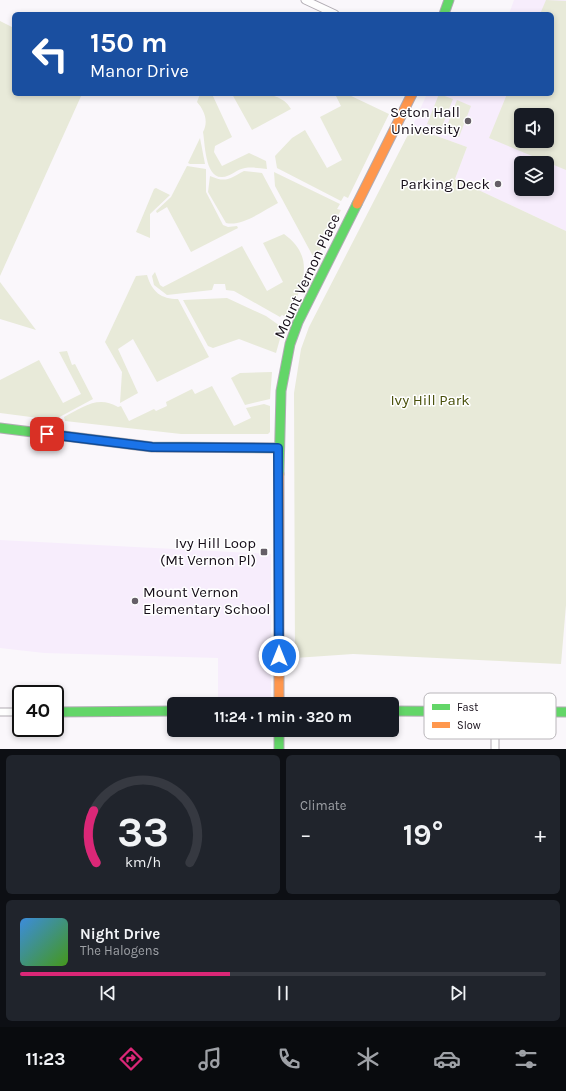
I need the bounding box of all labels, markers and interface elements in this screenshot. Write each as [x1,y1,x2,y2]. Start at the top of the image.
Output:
text: 150 m [90,26,168,59]
icon: left [24,28,76,80]
text: Manor Drive [90,60,189,82]
place label: Seton Hall University [390,103,460,138]
map controls [514,108,554,196]
button: sound [514,108,554,148]
marker: Seton Hall University [463,116,473,126]
button: layers [514,156,554,196]
place label: Parking Deck [400,175,490,193]
marker: Parking Deck [493,179,503,189]
street label: Mount Vernon Place [270,211,344,341]
park label: Ivy Hill Park [390,391,470,409]
pin [30,417,64,451]
icon: arrive [36,423,58,445]
place label: Ivy Hill Loop (Mt Vernon Pl) [160,534,256,569]
marker: Ivy Hill Loop (Mt Vernon Pl) [259,547,269,557]
place label: Mount Vernon Elementary School [143,583,270,618]
marker: Mount Vernon Elementary School [130,596,140,606]
position arrow [258,635,300,677]
speed limit sign: 40 [12,685,64,737]
legend [424,693,556,739]
text: Fast [457,701,478,714]
text: 11:24 · 1 min · 320 m [214,708,352,726]
text: Slow [457,719,481,732]
text: Climate [300,798,346,813]
text: 33 [117,807,169,855]
text: 19° [403,817,443,853]
text: − [300,822,312,848]
text: + [534,822,546,848]
text: km/h [125,853,161,870]
text: Night Drive [80,925,160,943]
text: The Halogens [80,943,159,958]
icon: previous [97,982,119,1004]
icon: pause [272,982,294,1004]
icon: next [447,982,469,1004]
icon: directions [117,1045,145,1073]
icon: music [196,1045,224,1073]
icon: phone [275,1045,303,1073]
icon: climate [354,1045,382,1073]
icon: car [433,1045,461,1073]
icon: filters [512,1045,540,1073]
text: 11:23 [26,1048,65,1070]

